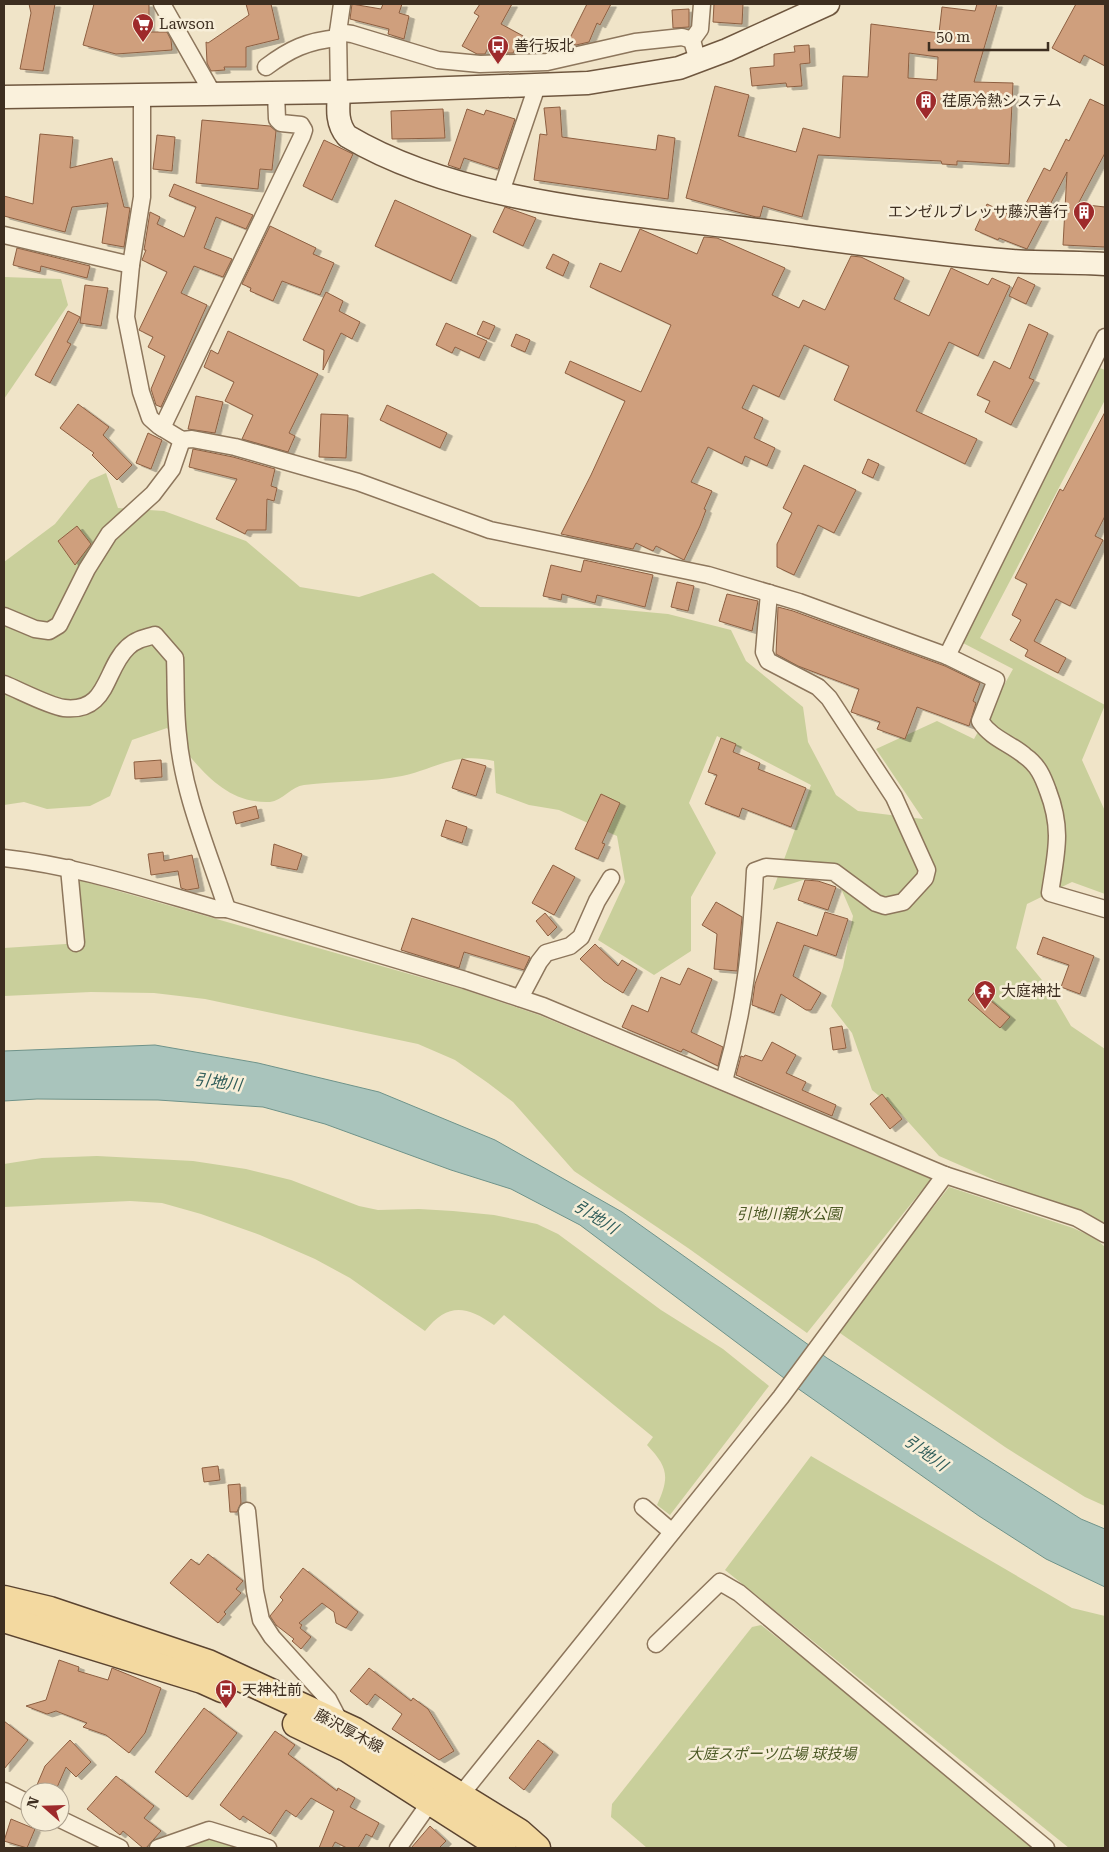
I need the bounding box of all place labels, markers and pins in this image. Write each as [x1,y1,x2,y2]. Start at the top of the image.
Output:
supermarket icon: Lawson [131,12,155,43]
place label: Lawson [159,15,215,33]
bus stop icon: 善行坂北 [486,34,510,65]
place label: 善行坂北 [514,37,574,55]
building icon: 荏原冷熱システム [914,89,938,120]
place label: 荏原冷熱システム [942,92,1062,110]
building icon: エンゼルブレッサ藤沢善行 [1072,200,1096,231]
place label: エンゼルブレッサ藤沢善行 [888,203,1068,221]
temple icon: 大庭神社 [973,979,997,1010]
place label: 大庭神社 [1001,982,1061,1000]
bus stop icon: 天神社前 [214,1678,238,1709]
place label: 天神社前 [242,1681,302,1699]

